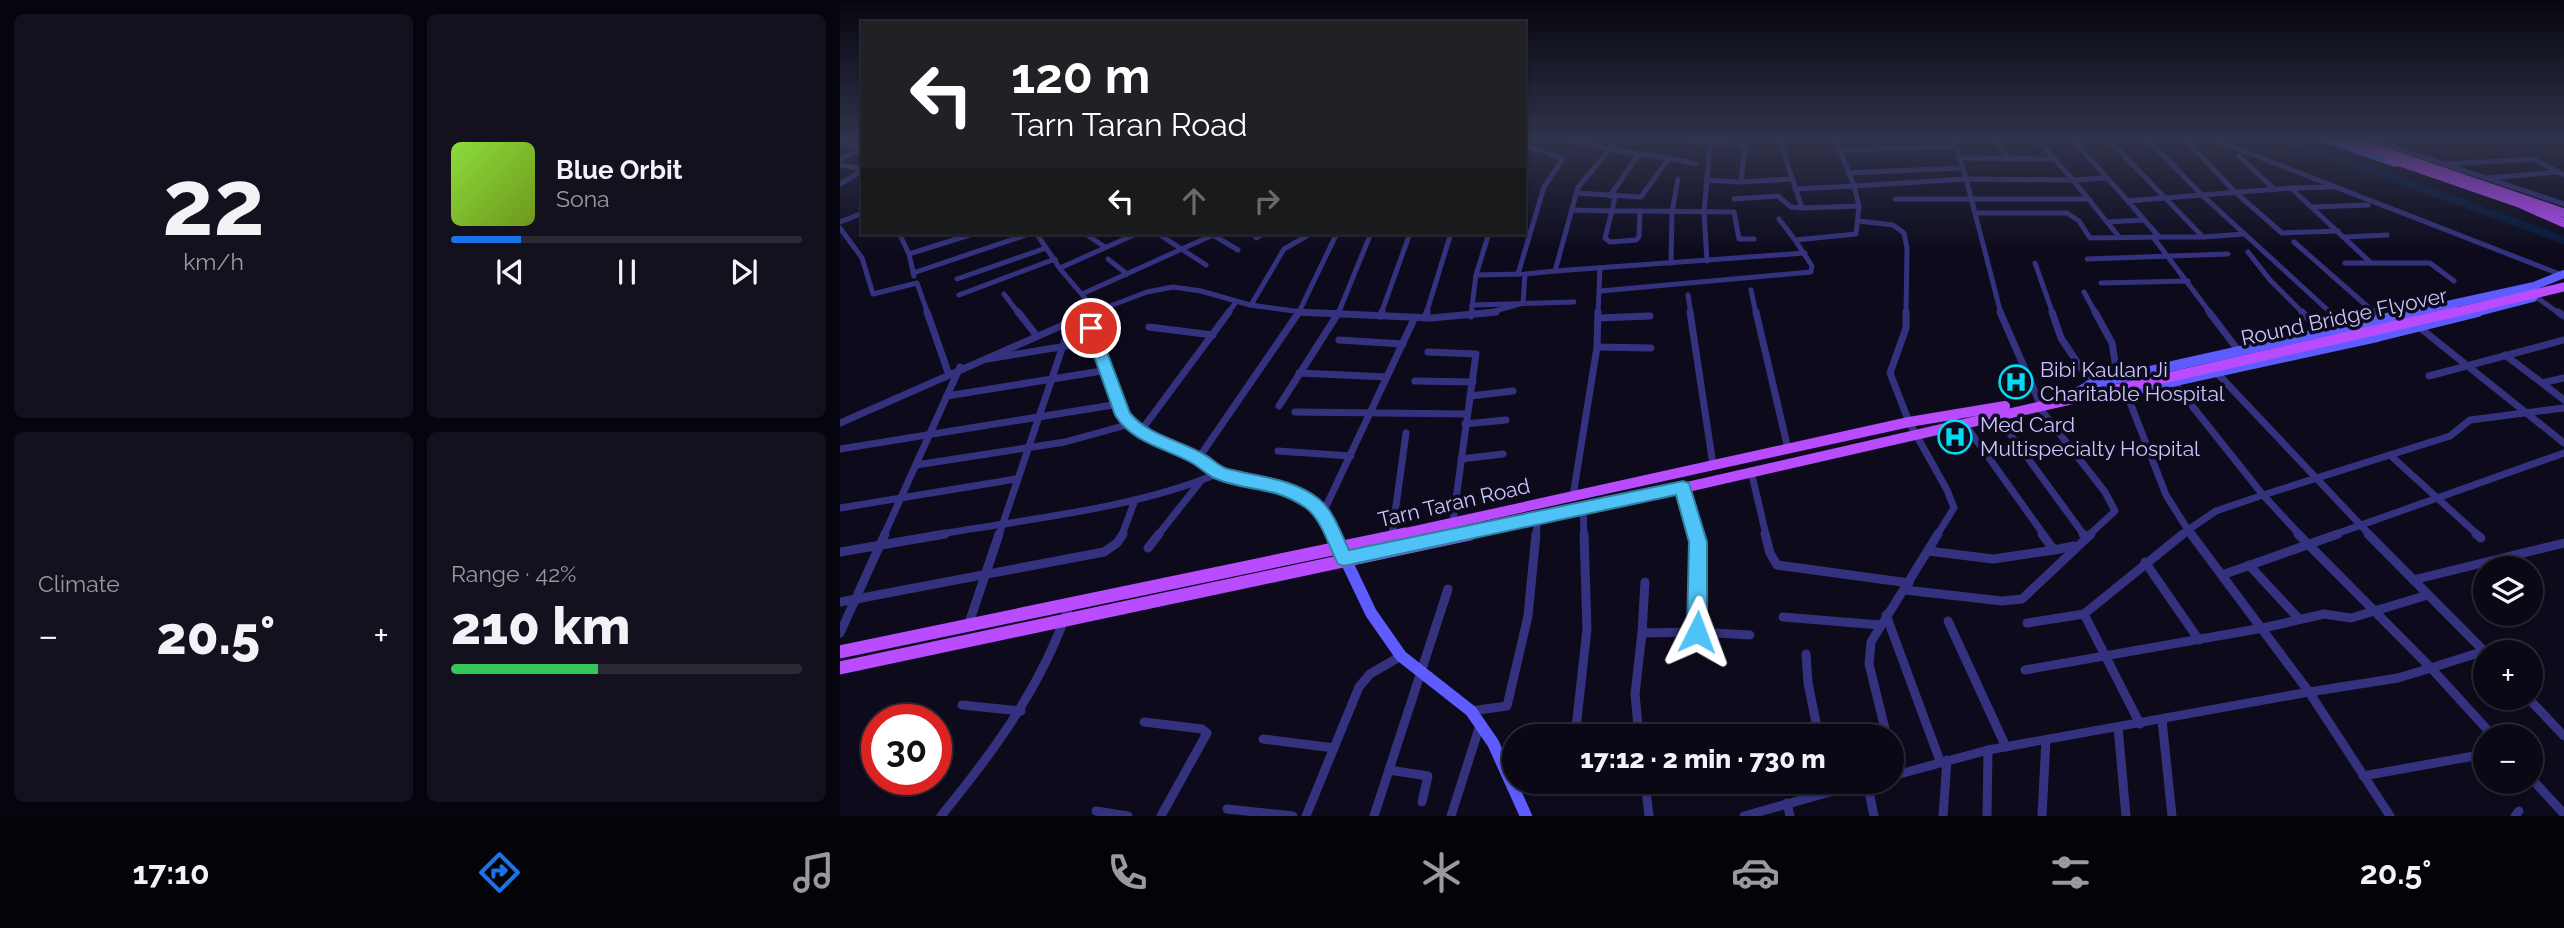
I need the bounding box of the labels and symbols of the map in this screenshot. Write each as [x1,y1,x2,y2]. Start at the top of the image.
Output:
street label: Round Bridge Flyover [2239,282,2450,351]
pin [1061,298,1121,358]
place label: Bibi Kaulan Ji Charitable Hospital [2040,357,2225,406]
hospital icon: Bibi Kaulan Ji Charitable Hospital [1997,363,2035,401]
place label: Med Card Multispecialty Hospital [1980,412,2200,461]
hospital icon: Med Card Multispecialty Hospital [1936,418,1974,456]
street label: Tarn Taran Road [1375,473,1532,532]
position arrow [1660,595,1734,669]
speed limit sign: 30 [861,704,952,795]

